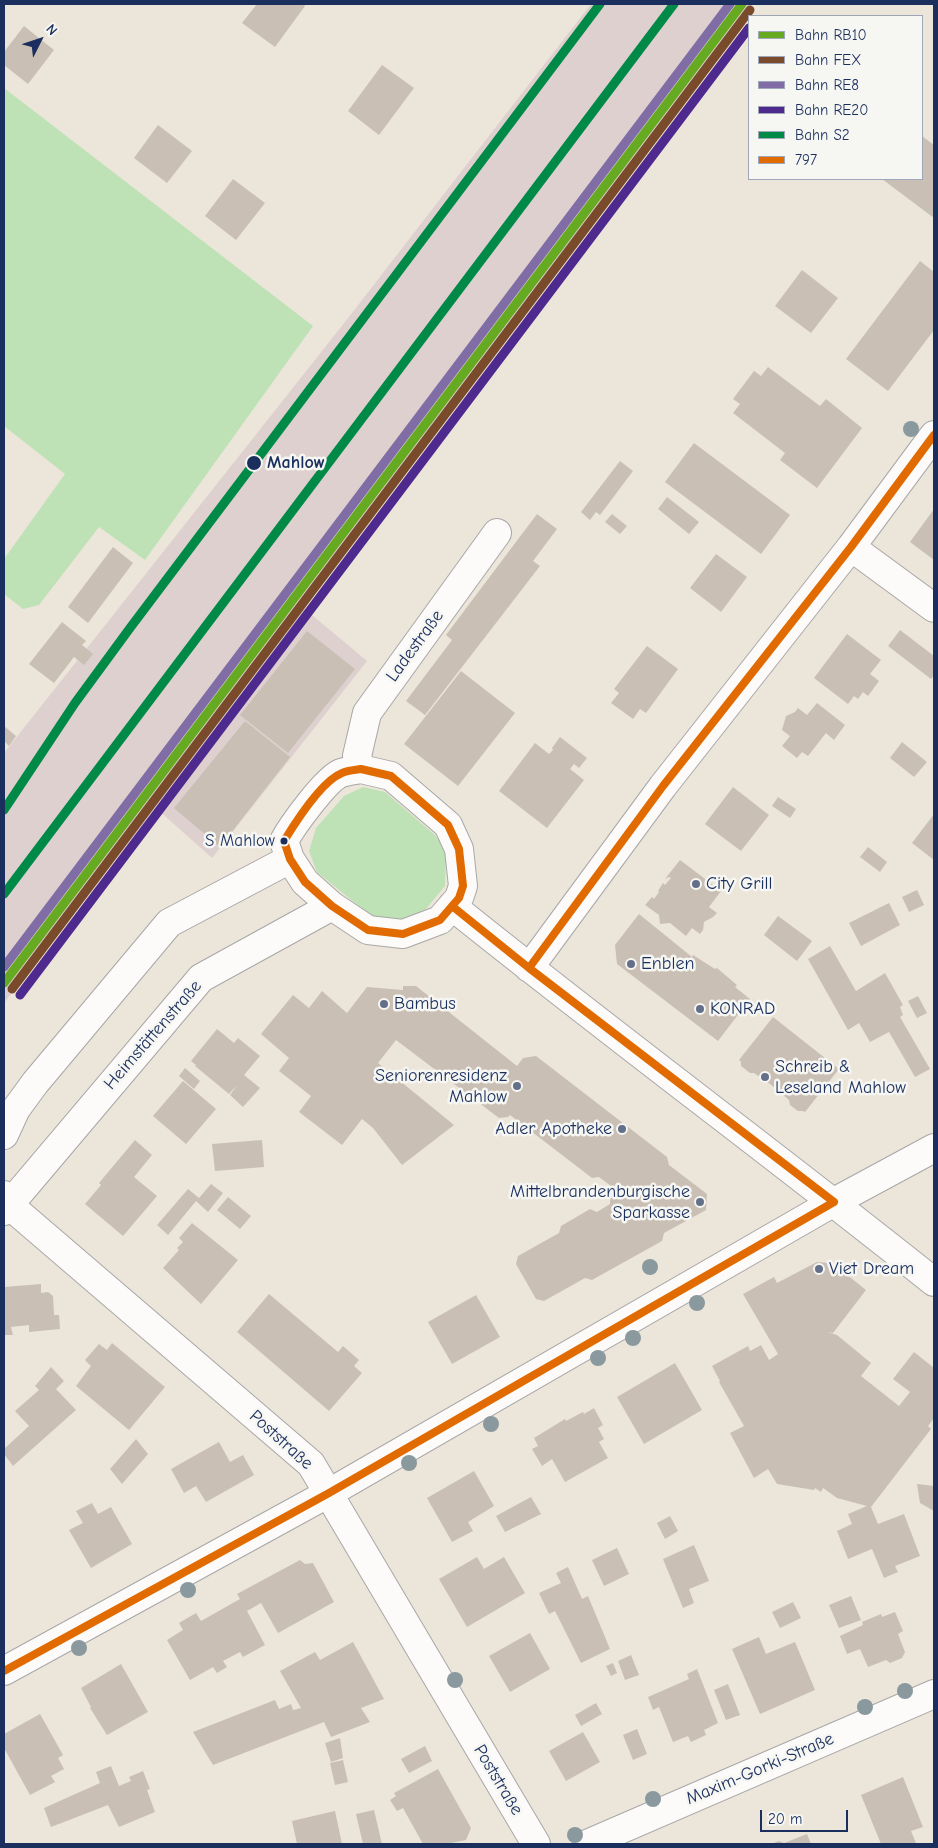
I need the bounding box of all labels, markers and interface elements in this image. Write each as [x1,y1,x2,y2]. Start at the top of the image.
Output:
north arrow [15,15,65,65]
legend [748,15,923,180]
text: N [42,21,61,39]
text: Bahn RB10 [795,26,867,44]
text: Bahn FEX [795,51,861,69]
text: Bahn RE8 [795,76,859,94]
text: Bahn RE20 [795,101,868,119]
text: Bahn S2 [795,126,850,144]
text: 797 [795,151,817,169]
place label: Mahlow [267,452,325,474]
marker: Mahlow [245,454,263,472]
street label: Ladestraße [382,606,448,686]
place label: S Mahlow [205,831,275,851]
marker: S Mahlow [279,836,289,846]
place label: City Grill [706,873,772,895]
marker: City Grill [690,878,702,890]
place label: Enblen [641,953,694,975]
marker: Enblen [625,958,637,970]
street label: Heimstättenstraße [99,976,207,1094]
place label: Bambus [394,993,456,1015]
marker: Bambus [378,998,390,1010]
place label: KONRAD [710,998,775,1020]
marker: KONRAD [694,1003,706,1015]
place label: Schreib & Leseland Mahlow [775,1056,906,1098]
place label: Seniorenresidenz Mahlow [375,1065,507,1108]
marker: Schreib & Leseland Mahlow [759,1071,771,1083]
marker: Seniorenresidenz Mahlow [511,1080,523,1092]
place label: Adler Apotheke [495,1118,612,1140]
marker: Adler Apotheke [616,1123,628,1135]
place label: Mittelbrandenburgische Sparkasse [510,1181,690,1224]
marker: Mittelbrandenburgische Sparkasse [694,1196,706,1208]
place label: Viet Dream [829,1258,914,1280]
marker: Viet Dream [813,1263,825,1275]
street label: Poststraße [245,1406,317,1474]
street label: Maxim-Gorki-Straße [683,1728,837,1810]
street label: Poststraße [469,1741,527,1819]
scale bar [763,1800,850,1832]
text: 20 m [768,1810,802,1828]

